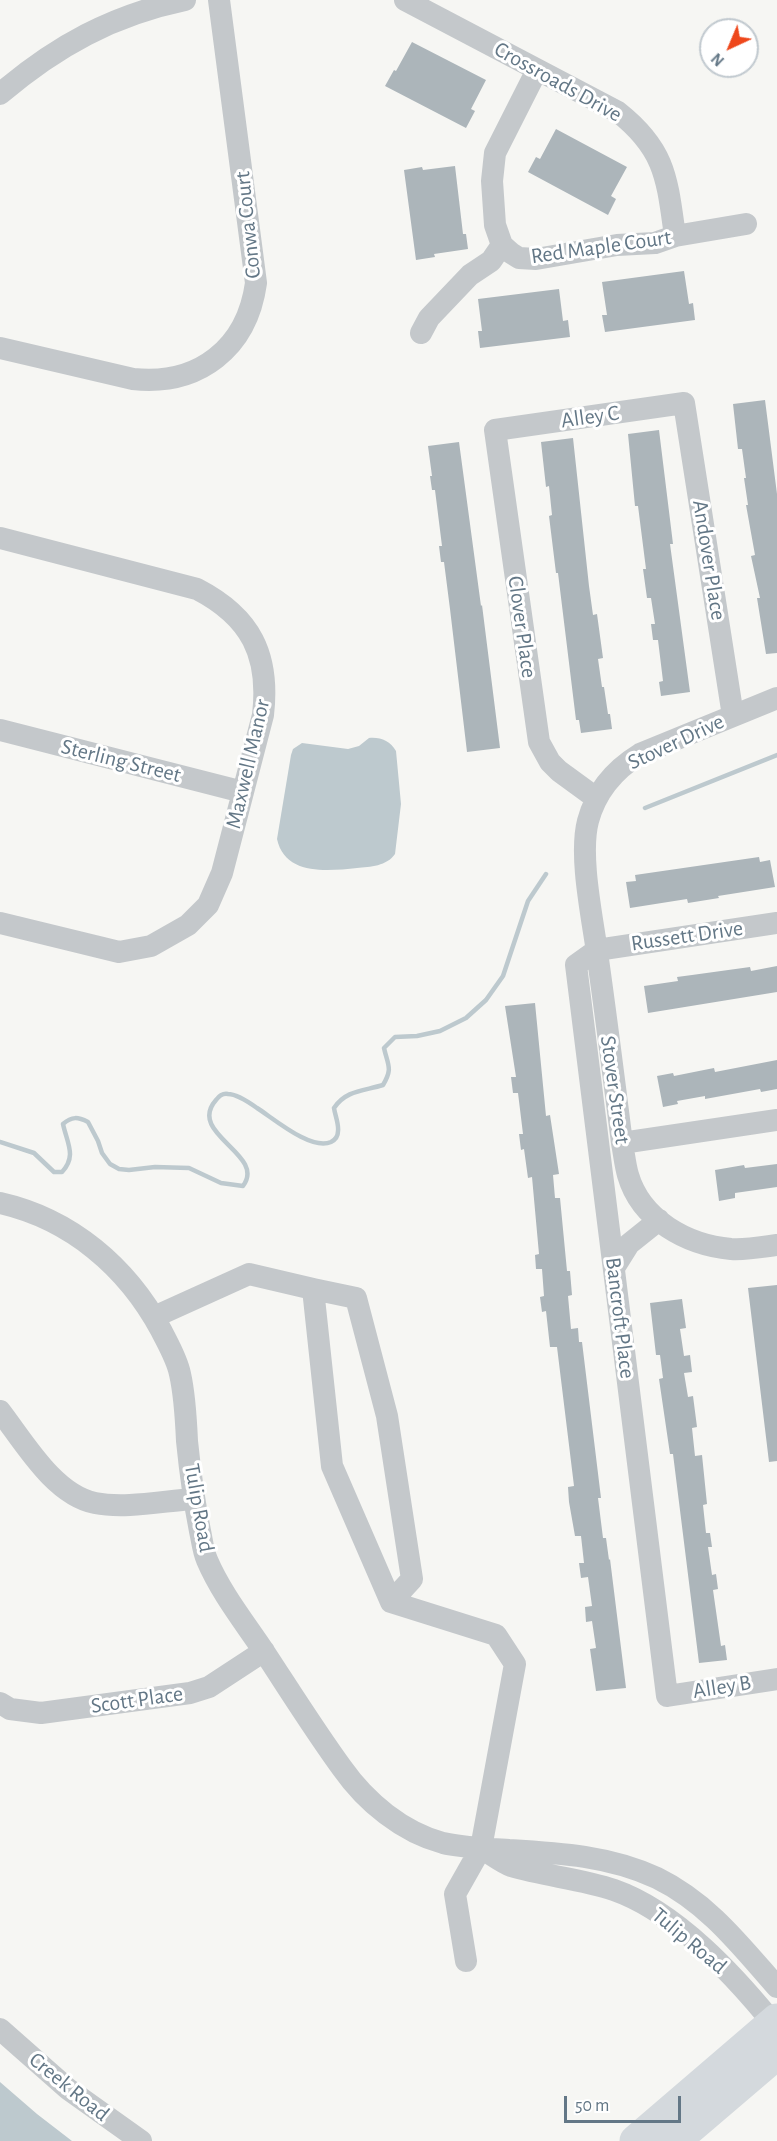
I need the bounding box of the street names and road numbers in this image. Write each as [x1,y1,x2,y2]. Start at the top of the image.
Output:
street label: Crossroads Drive [489,36,627,128]
street label: Conwa Court [229,170,267,280]
street label: Red Maple Court [529,224,673,270]
street label: Alley C [559,400,621,434]
street label: Andover Place [686,498,732,622]
street label: Clover Place [502,574,542,680]
street label: Maxwell Manor [220,697,276,831]
street label: Stover Drive [624,708,728,776]
street label: Sterling Street [58,733,184,789]
street label: Russett Drive [629,915,745,957]
street label: Stover Street [594,1034,636,1146]
street label: Bancroft Place [599,1256,641,1380]
street label: Tulip Road [178,1462,220,1554]
street label: Alley B [691,1669,753,1705]
street label: Scott Place [89,1680,185,1720]
street label: Tulip Road [646,1902,732,1980]
street label: Creek Road [23,2047,115,2127]

